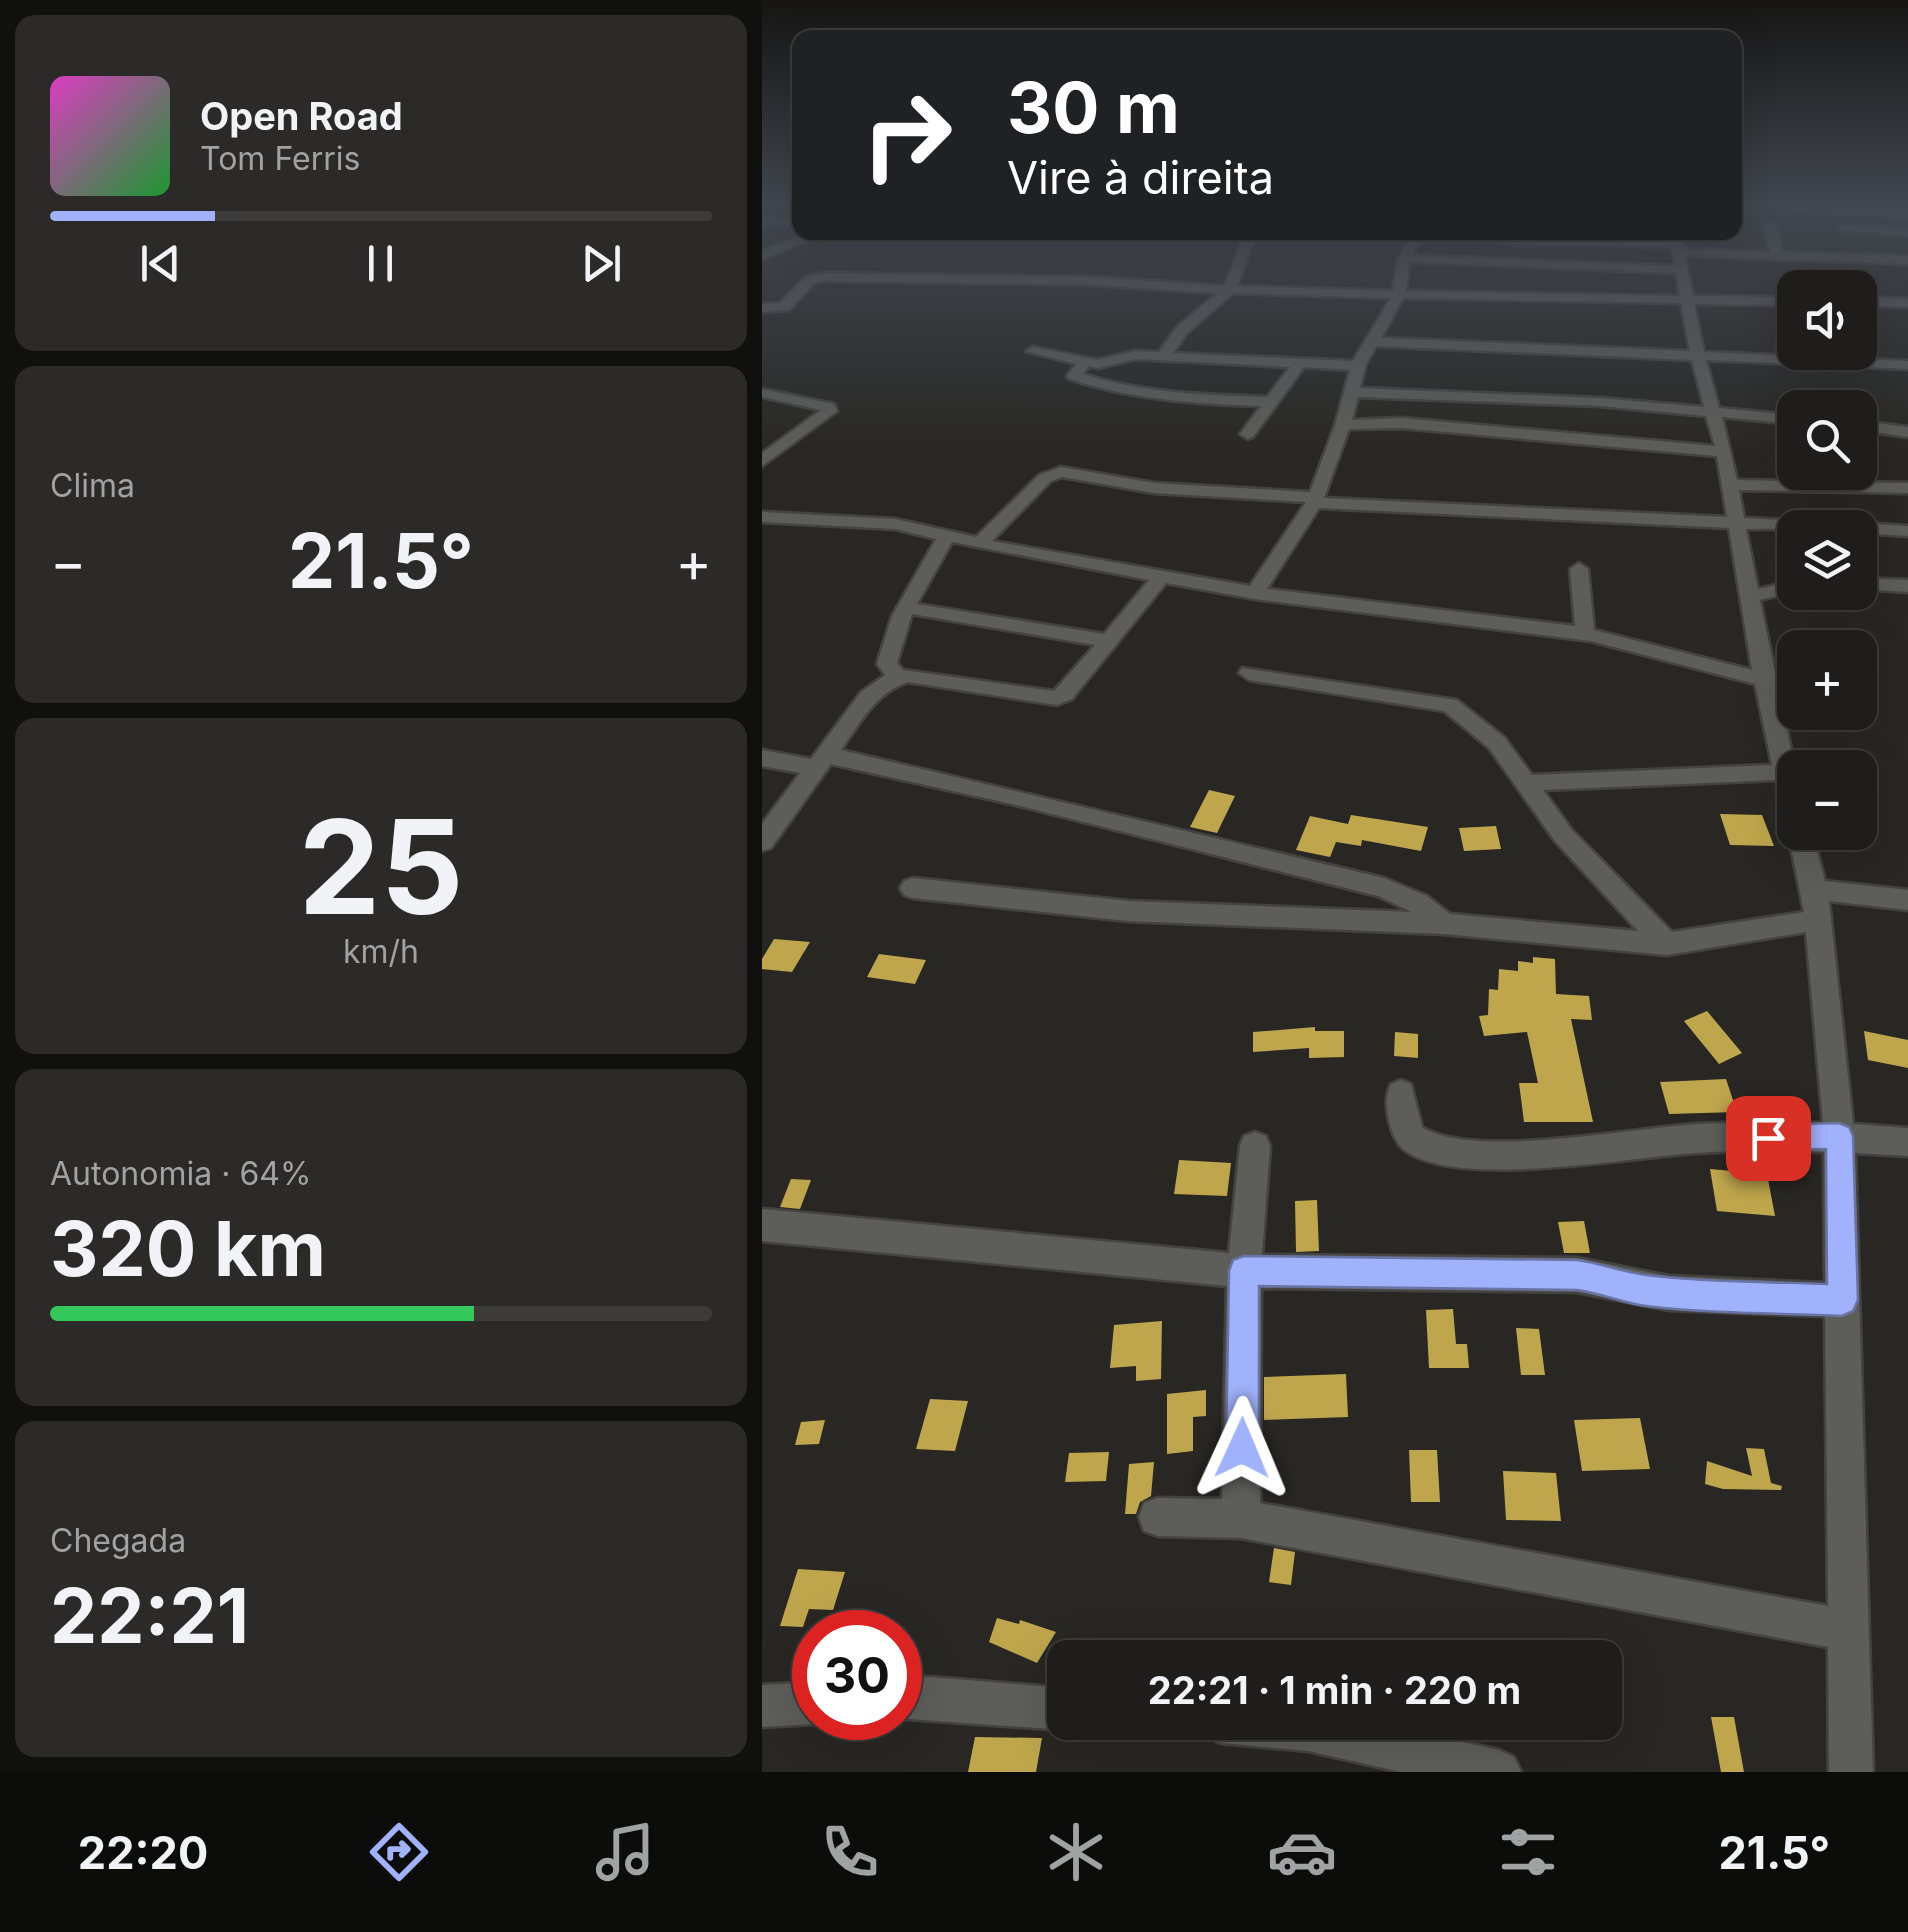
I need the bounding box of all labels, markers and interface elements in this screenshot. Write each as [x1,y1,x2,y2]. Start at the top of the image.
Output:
text: 30 m [1007,65,1180,150]
icon: right [842,70,972,200]
text: Open Road [200,93,403,139]
text: Tom Ferris [200,139,360,178]
text: Vire à direita [1007,150,1274,205]
icon: previous [133,236,188,291]
icon: pause [353,236,408,291]
icon: next [574,236,629,291]
map controls [1777,270,1877,850]
button: sound [1777,270,1877,370]
button: search [1777,390,1877,490]
text: Clima [50,466,135,505]
button: layers [1777,510,1877,610]
text: 21.5° [288,515,474,606]
text: − [50,529,86,595]
text: + [676,529,712,595]
button: + [1777,630,1877,730]
button: − [1777,750,1877,850]
text: 25 [299,788,463,945]
text: km/h [343,932,419,971]
pin [1726,1096,1811,1181]
icon: arrive [1741,1111,1796,1166]
text: Autonomia · 64% [50,1154,311,1193]
text: 320 km [50,1203,326,1294]
position arrow [1190,1396,1294,1500]
text: Chegada [50,1521,186,1560]
text: 22:21 [50,1570,249,1661]
speed limit sign: 30 [792,1610,922,1740]
text: 22:21 · 1 min · 220 m [1148,1667,1521,1713]
icon: directions [364,1817,434,1887]
icon: music [590,1817,660,1887]
icon: phone [815,1817,885,1887]
icon: climate [1041,1817,1111,1887]
icon: car [1267,1817,1337,1887]
icon: filters [1493,1817,1563,1887]
text: 22:20 [78,1825,208,1880]
text: 21.5° [1718,1825,1830,1880]

